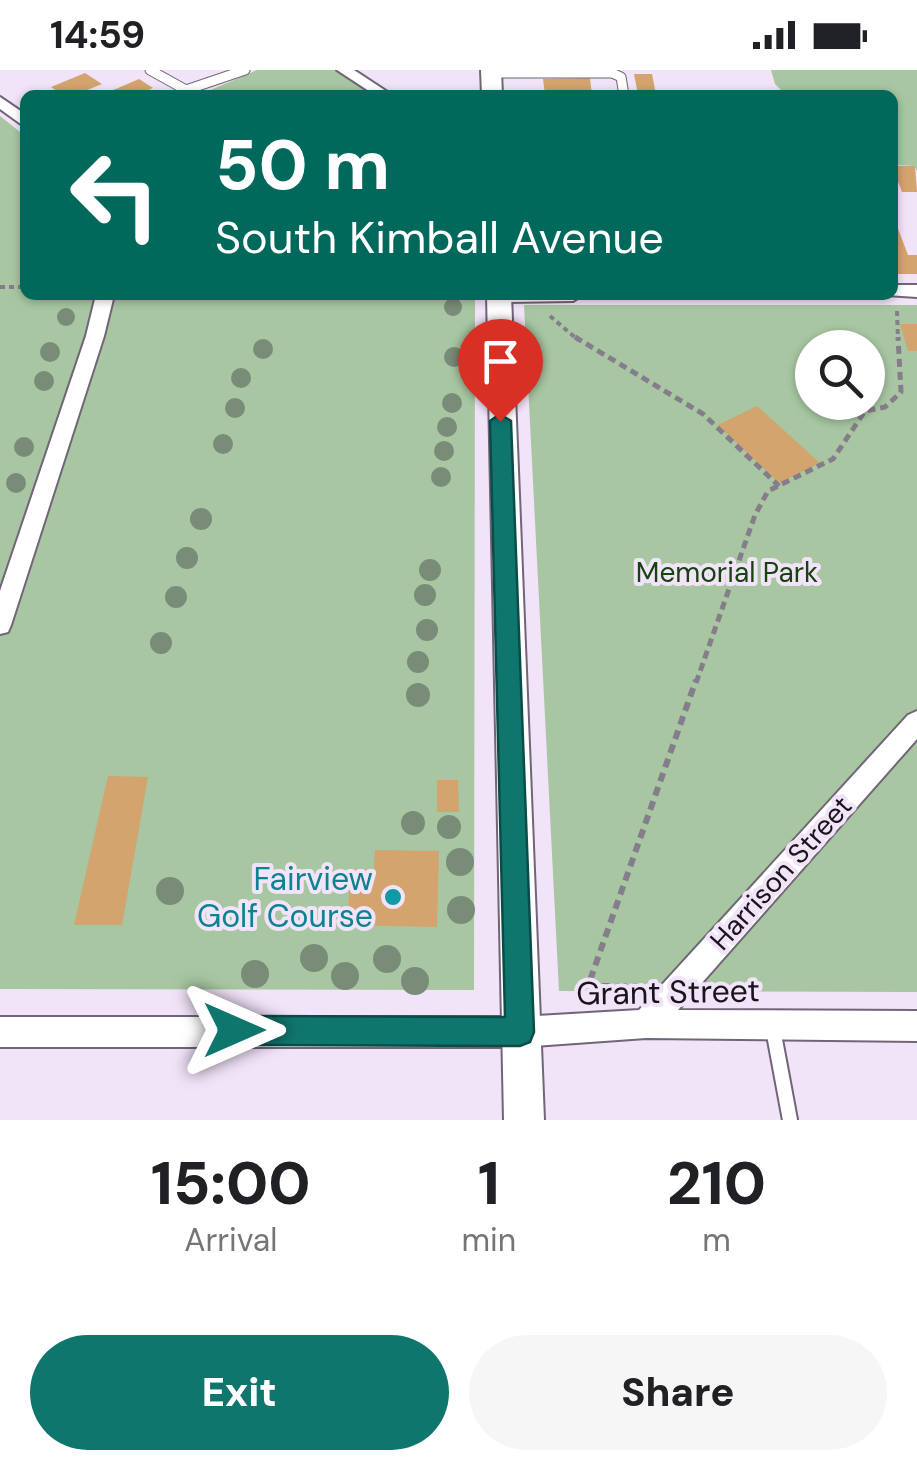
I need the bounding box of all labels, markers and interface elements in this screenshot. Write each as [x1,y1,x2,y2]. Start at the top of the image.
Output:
text: 14:59 [50,10,145,60]
text: 50 m [215,120,390,211]
icon: left [50,130,180,260]
text: South Kimball Avenue [215,208,664,267]
pin [458,319,543,422]
map controls [795,330,885,420]
button: search [795,330,885,420]
icon: arrive [473,334,528,389]
park label: Memorial Park [636,554,818,591]
street label: Harrison Street [702,788,860,958]
place label: Fairview Golf Course [197,858,373,937]
marker: Fairview Golf Course [382,886,404,908]
street label: Grant Street [576,969,760,1015]
position arrow [182,978,286,1082]
text: 15:00 [151,1144,311,1223]
text: 1 [478,1144,500,1223]
text: 210 [667,1144,766,1223]
text: Arrival [184,1219,277,1261]
text: min [462,1219,516,1261]
text: m [702,1219,731,1261]
button: Exit [30,1335,449,1450]
button: Share [469,1335,887,1450]

